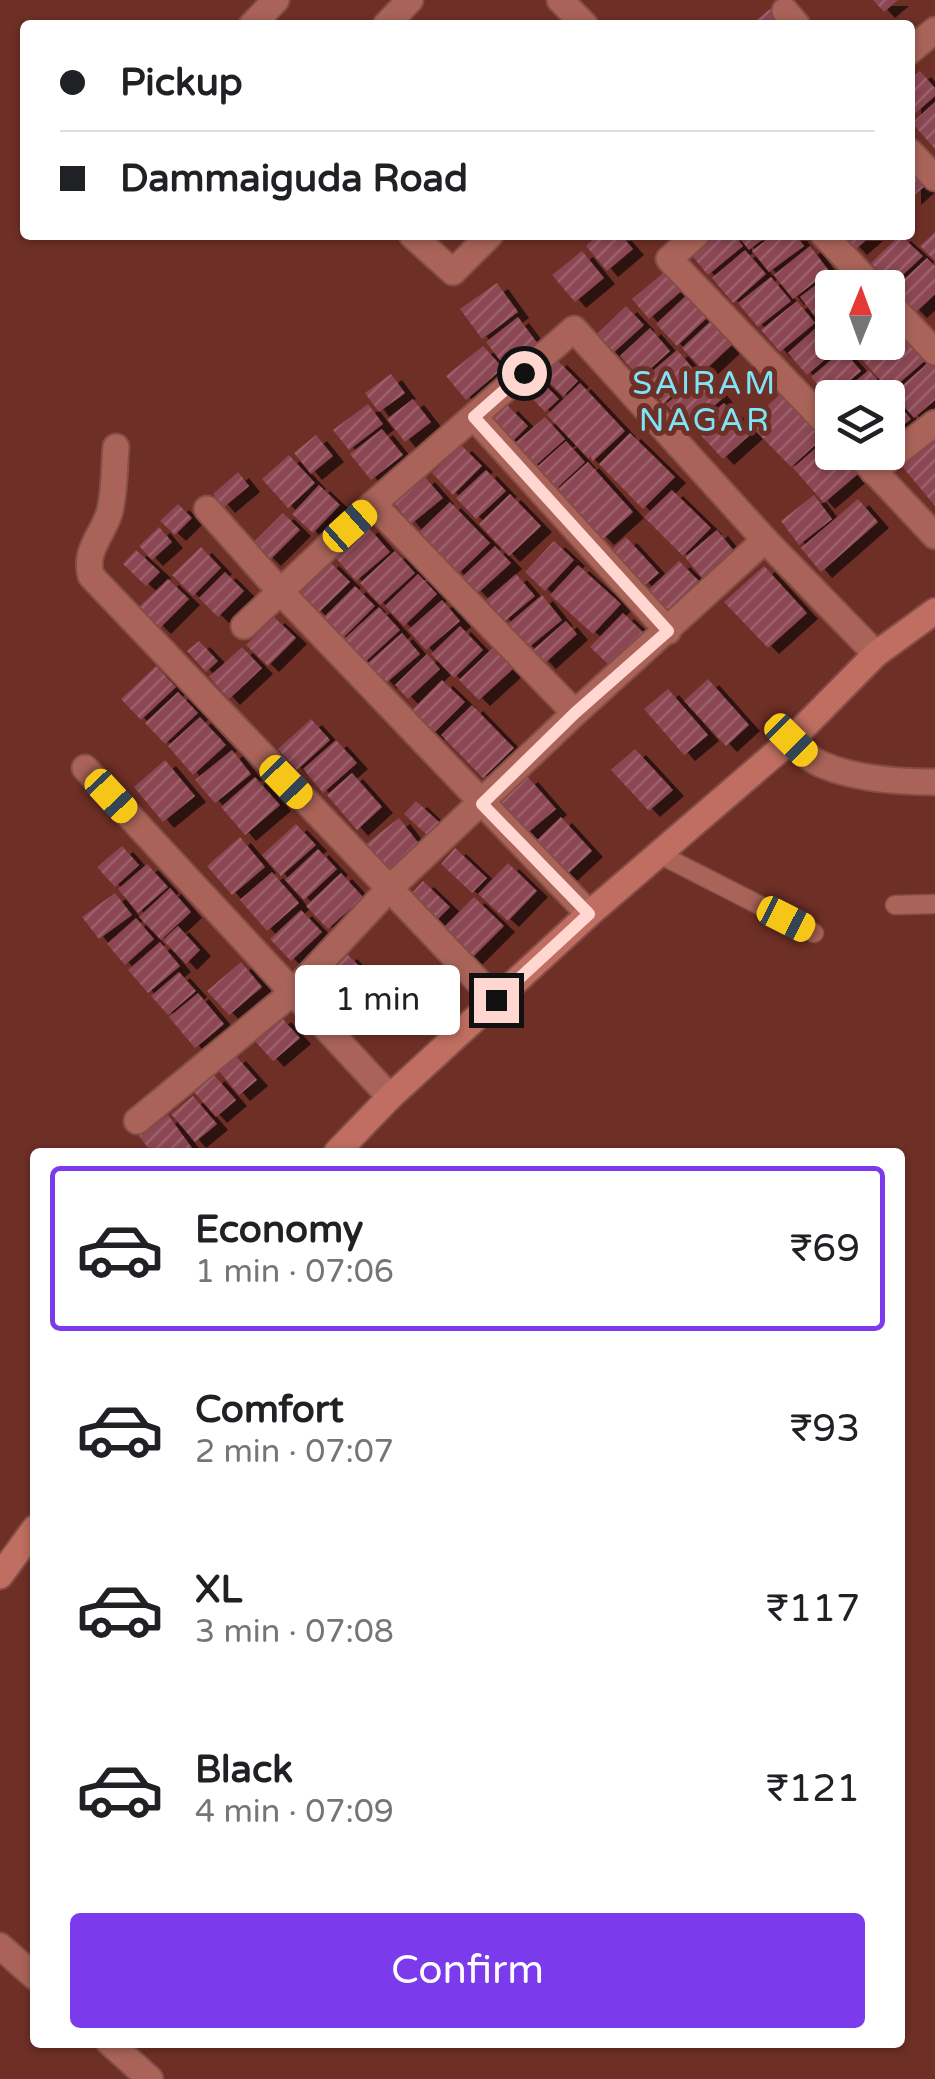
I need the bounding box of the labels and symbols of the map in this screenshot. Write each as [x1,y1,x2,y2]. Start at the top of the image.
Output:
north arrow [815,270,905,360]
route start [502,351,547,396]
district label: SAIRAM NAGAR [632,365,778,440]
car [318,495,382,557]
car [759,708,823,772]
car [254,750,318,814]
car [80,764,142,828]
car [752,892,820,946]
callout: 1 min [296,965,461,1035]
route end [474,978,519,1023]

